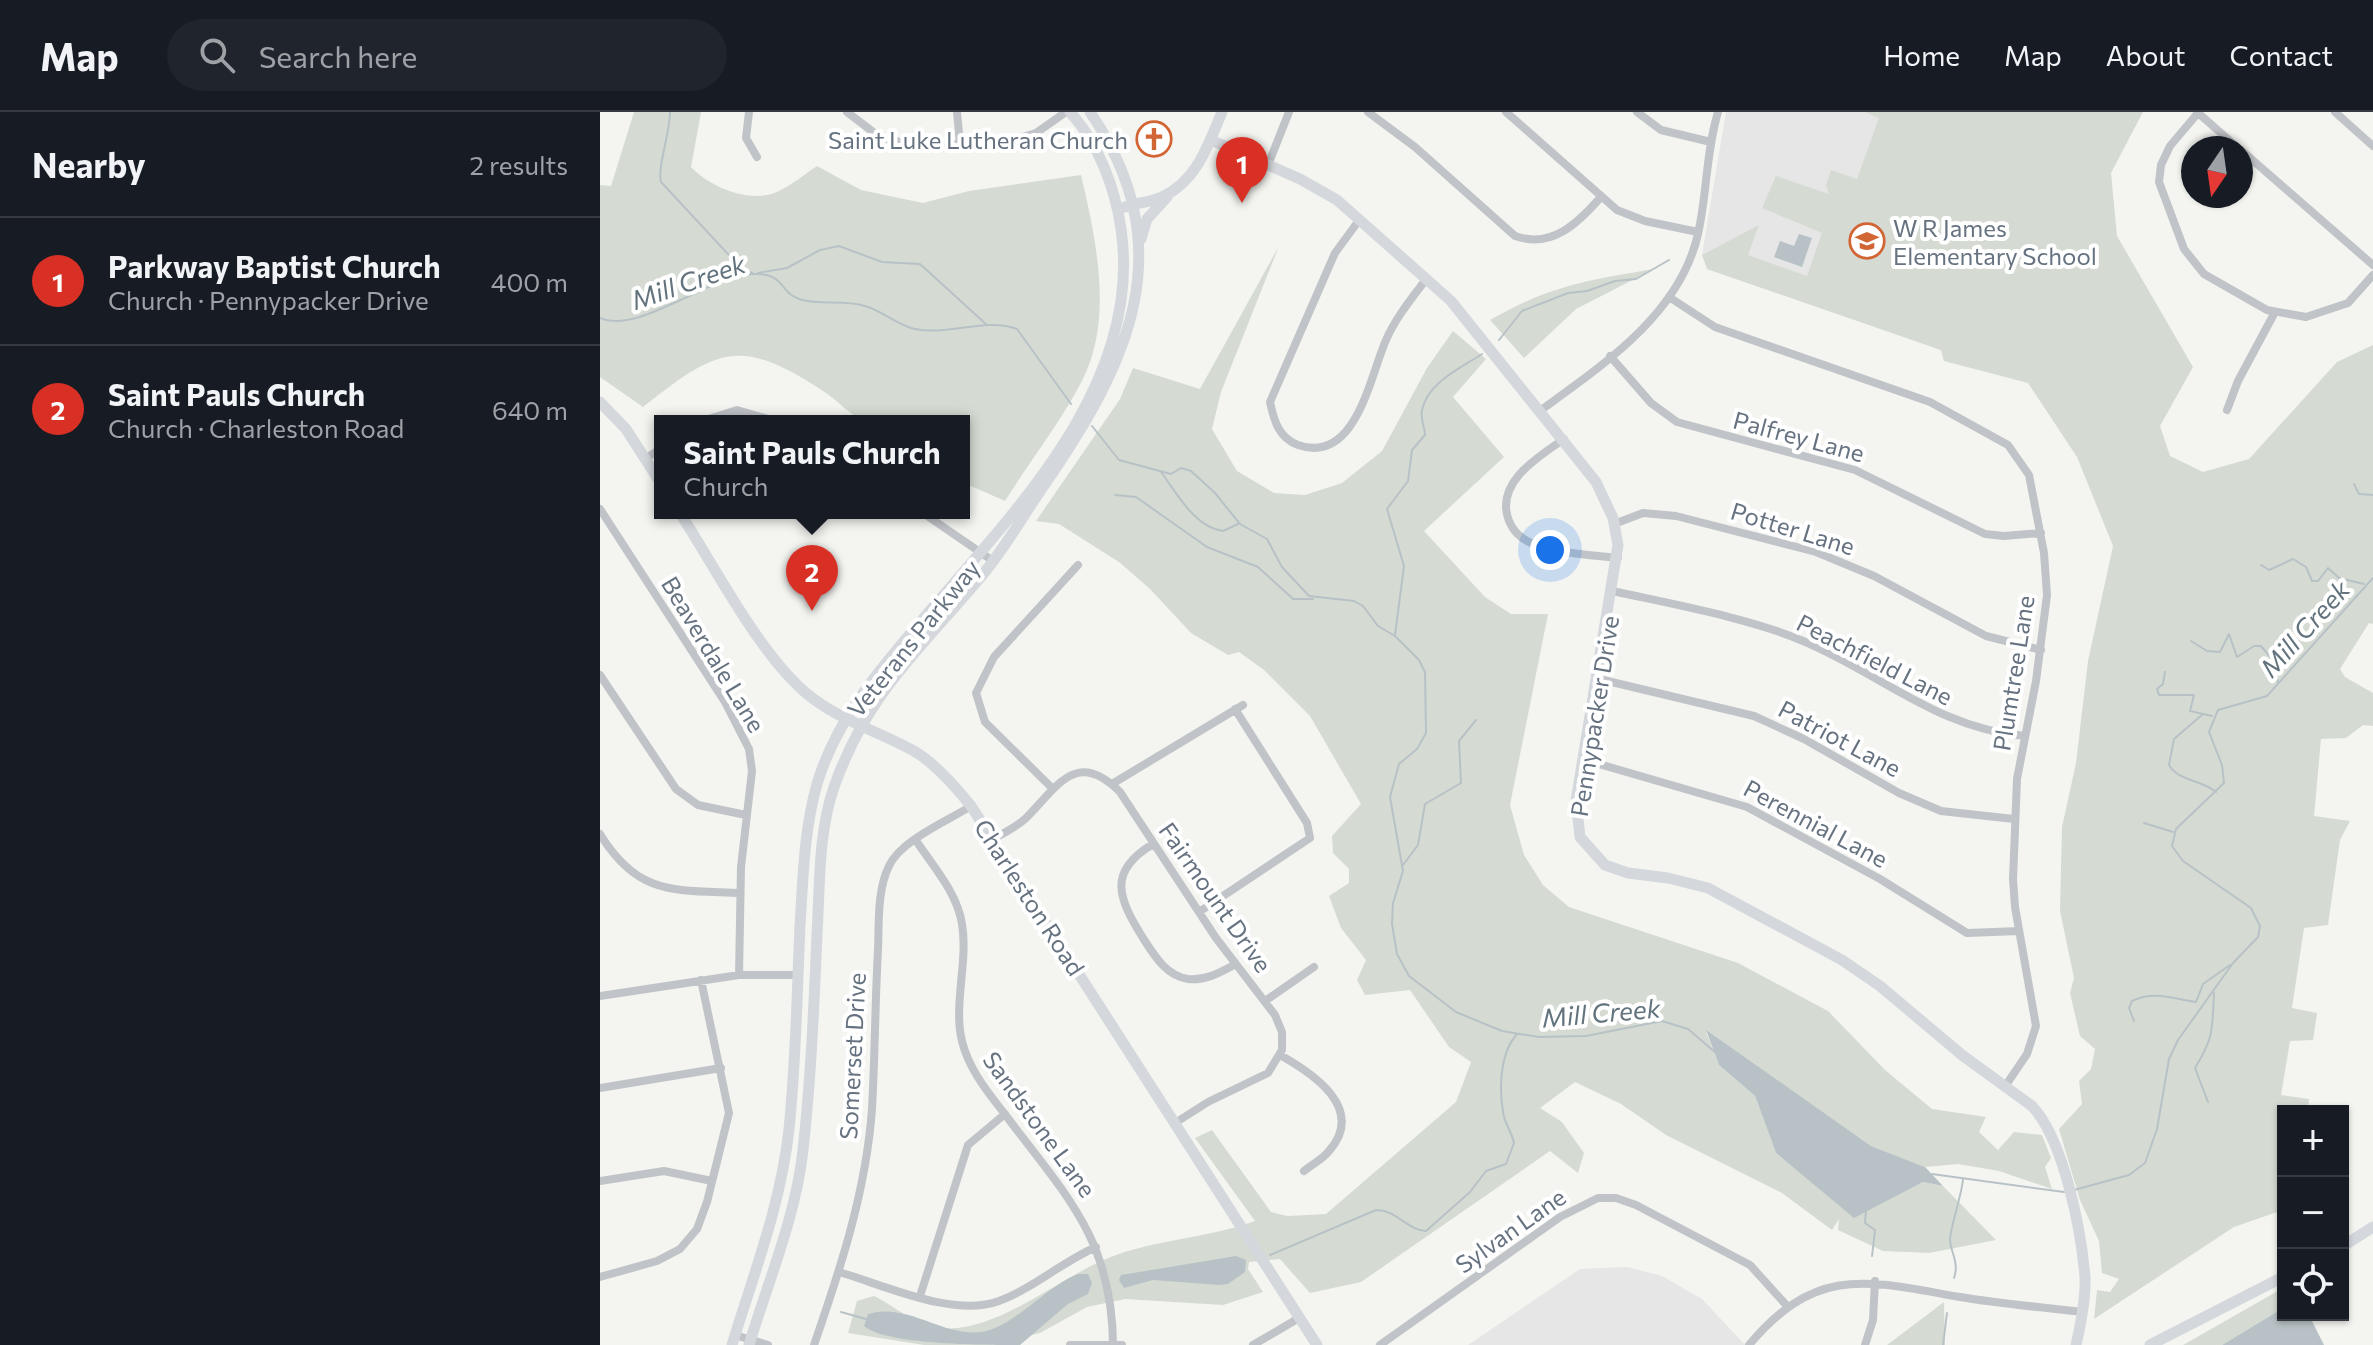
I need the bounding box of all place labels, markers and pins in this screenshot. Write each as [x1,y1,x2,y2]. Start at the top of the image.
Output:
church icon: Saint Luke Lutheran Church [1135,120,1173,158]
place label: Saint Luke Lutheran Church [828,125,1128,154]
pin: 1 [1216,137,1268,203]
place label: W R James Elementary School [1893,213,2097,270]
school or university icon: W R James Elementary School [1848,222,1886,260]
pin: 2 [786,545,838,611]

